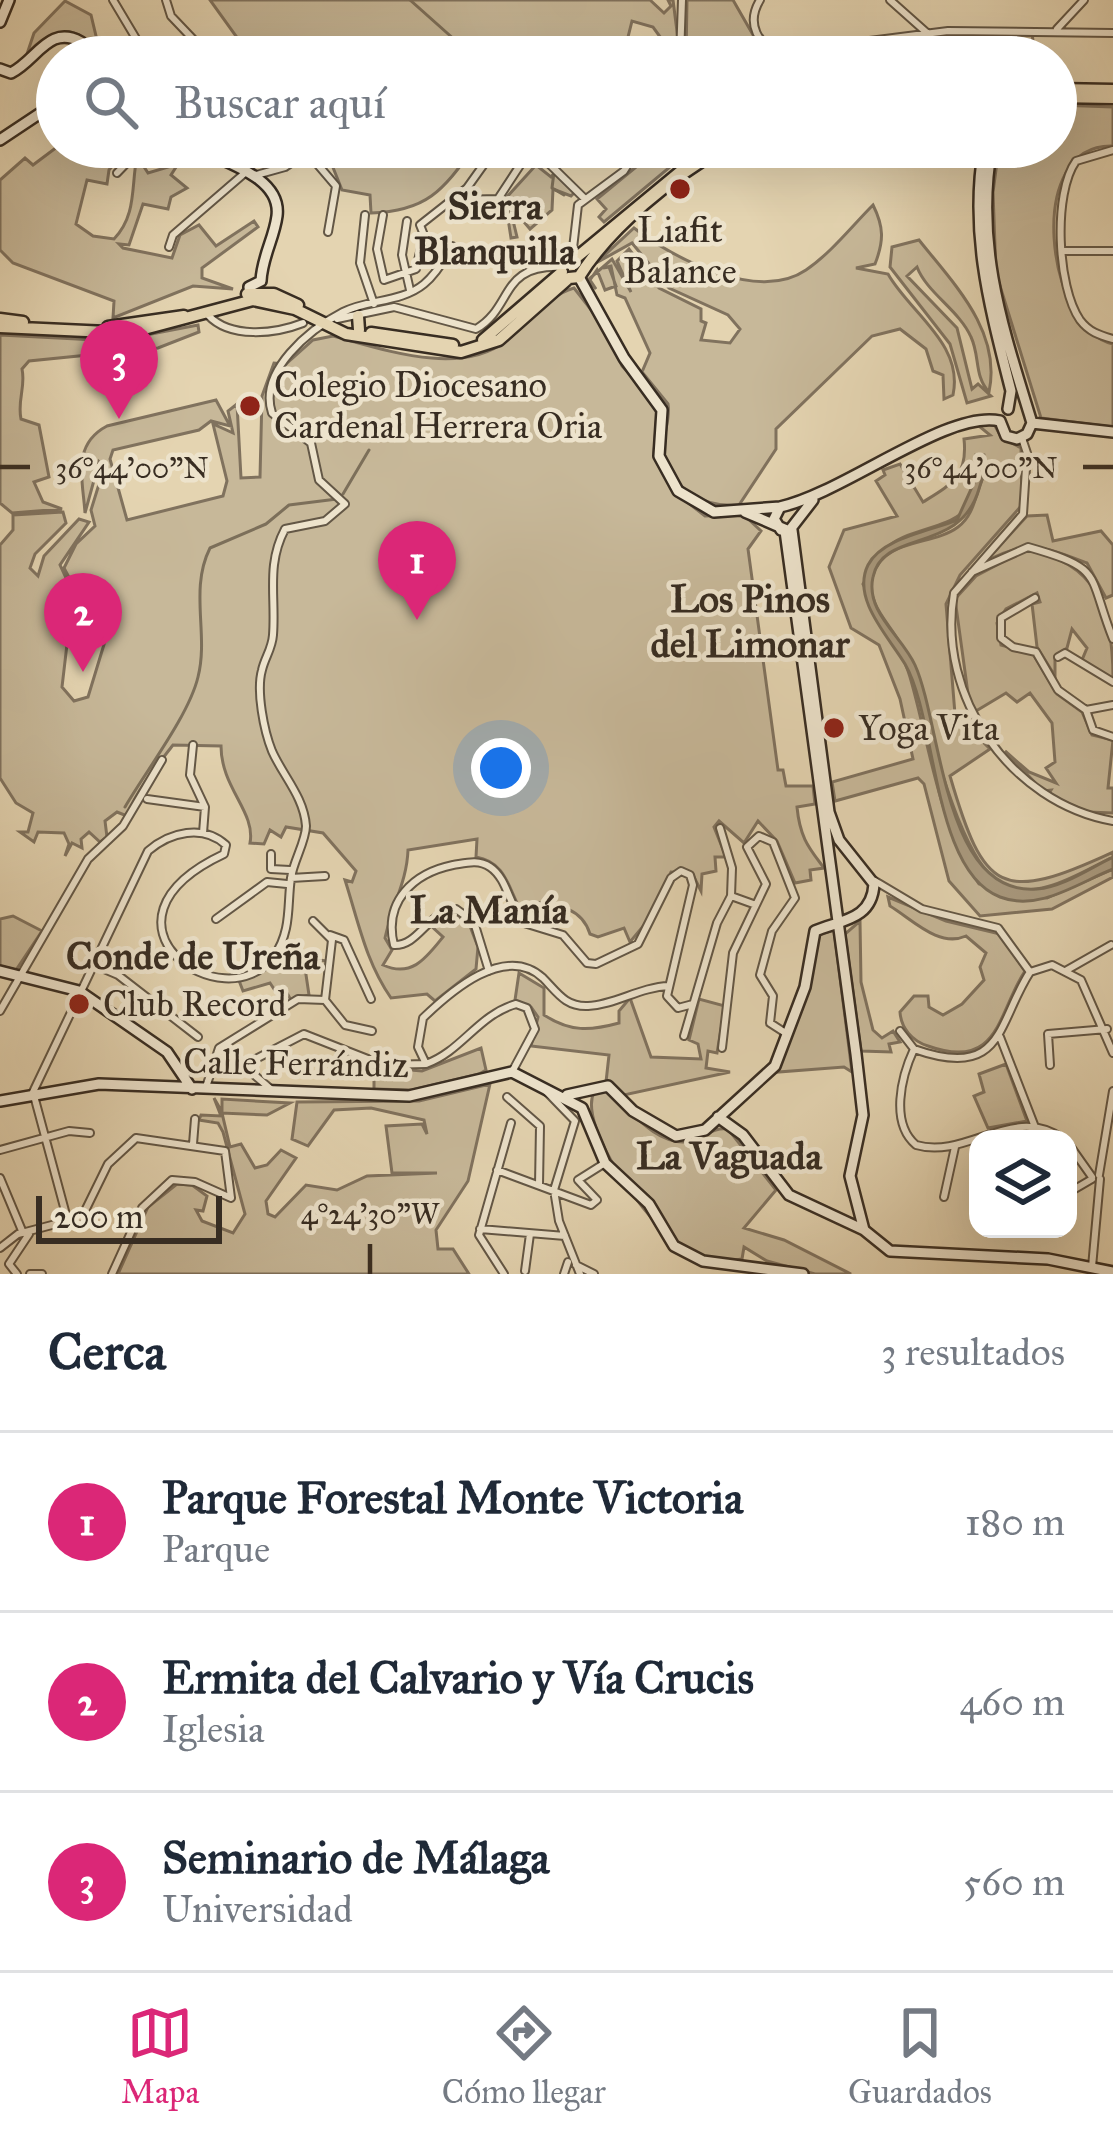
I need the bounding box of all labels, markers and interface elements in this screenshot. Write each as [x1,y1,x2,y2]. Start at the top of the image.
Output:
search box [36,36,1077,168]
icon: search [78,69,144,135]
text: Buscar aquí [174,75,386,130]
marker: Liafit Balance [667,176,693,202]
district label: Sierra Blanquilla [414,182,577,275]
place label: Liafit Balance [623,208,737,293]
pin: 3 [80,320,158,419]
place label: Colegio Diocesano Cardenal Herrera Oria [274,363,603,448]
marker: Colegio Diocesano Cardenal Herrera Oria [237,393,263,419]
text: 36°44'00"N [55,450,209,486]
text: 36°44'00"N [904,450,1058,486]
pin: 1 [378,521,456,620]
pin: 2 [44,573,122,672]
district label: Los Pinos del Limonar [650,575,851,668]
place label: Yoga Vita [858,706,1000,750]
marker: Yoga Vita [821,715,847,741]
your location [471,738,531,798]
district label: La Manía [410,886,570,934]
district label: Conde de Ureña [66,932,322,980]
place label: Club Record [103,982,287,1026]
marker: Club Record [66,991,92,1017]
street label: Calle Ferrándiz [183,1039,409,1087]
map controls [969,1130,1077,1238]
button: layers [969,1130,1077,1238]
district label: La Vaguada [636,1132,824,1180]
scale bar [36,1190,222,1243]
text: 4°24'30"W [301,1196,441,1232]
text: 200 m [54,1197,144,1237]
text: Cerca [48,1321,166,1383]
text: 3 resultados [881,1328,1065,1376]
text: Parque Forestal Monte Victoria [162,1470,743,1525]
text: 1 [79,1498,95,1546]
text: 180 m [965,1498,1065,1546]
text: Parque [162,1525,270,1573]
text: Ermita del Calvario y Vía Crucis [162,1650,754,1705]
text: 2 [77,1678,97,1726]
text: 460 m [959,1678,1065,1726]
text: Iglesia [162,1705,265,1753]
text: Seminario de Málaga [162,1830,549,1885]
text: 3 [79,1858,95,1906]
text: 560 m [963,1858,1065,1906]
text: Universidad [162,1885,353,1933]
tab: Mapa [121,2000,200,2112]
tab: Cómo llegar [442,2000,606,2112]
tab: Guardados [848,2000,992,2112]

